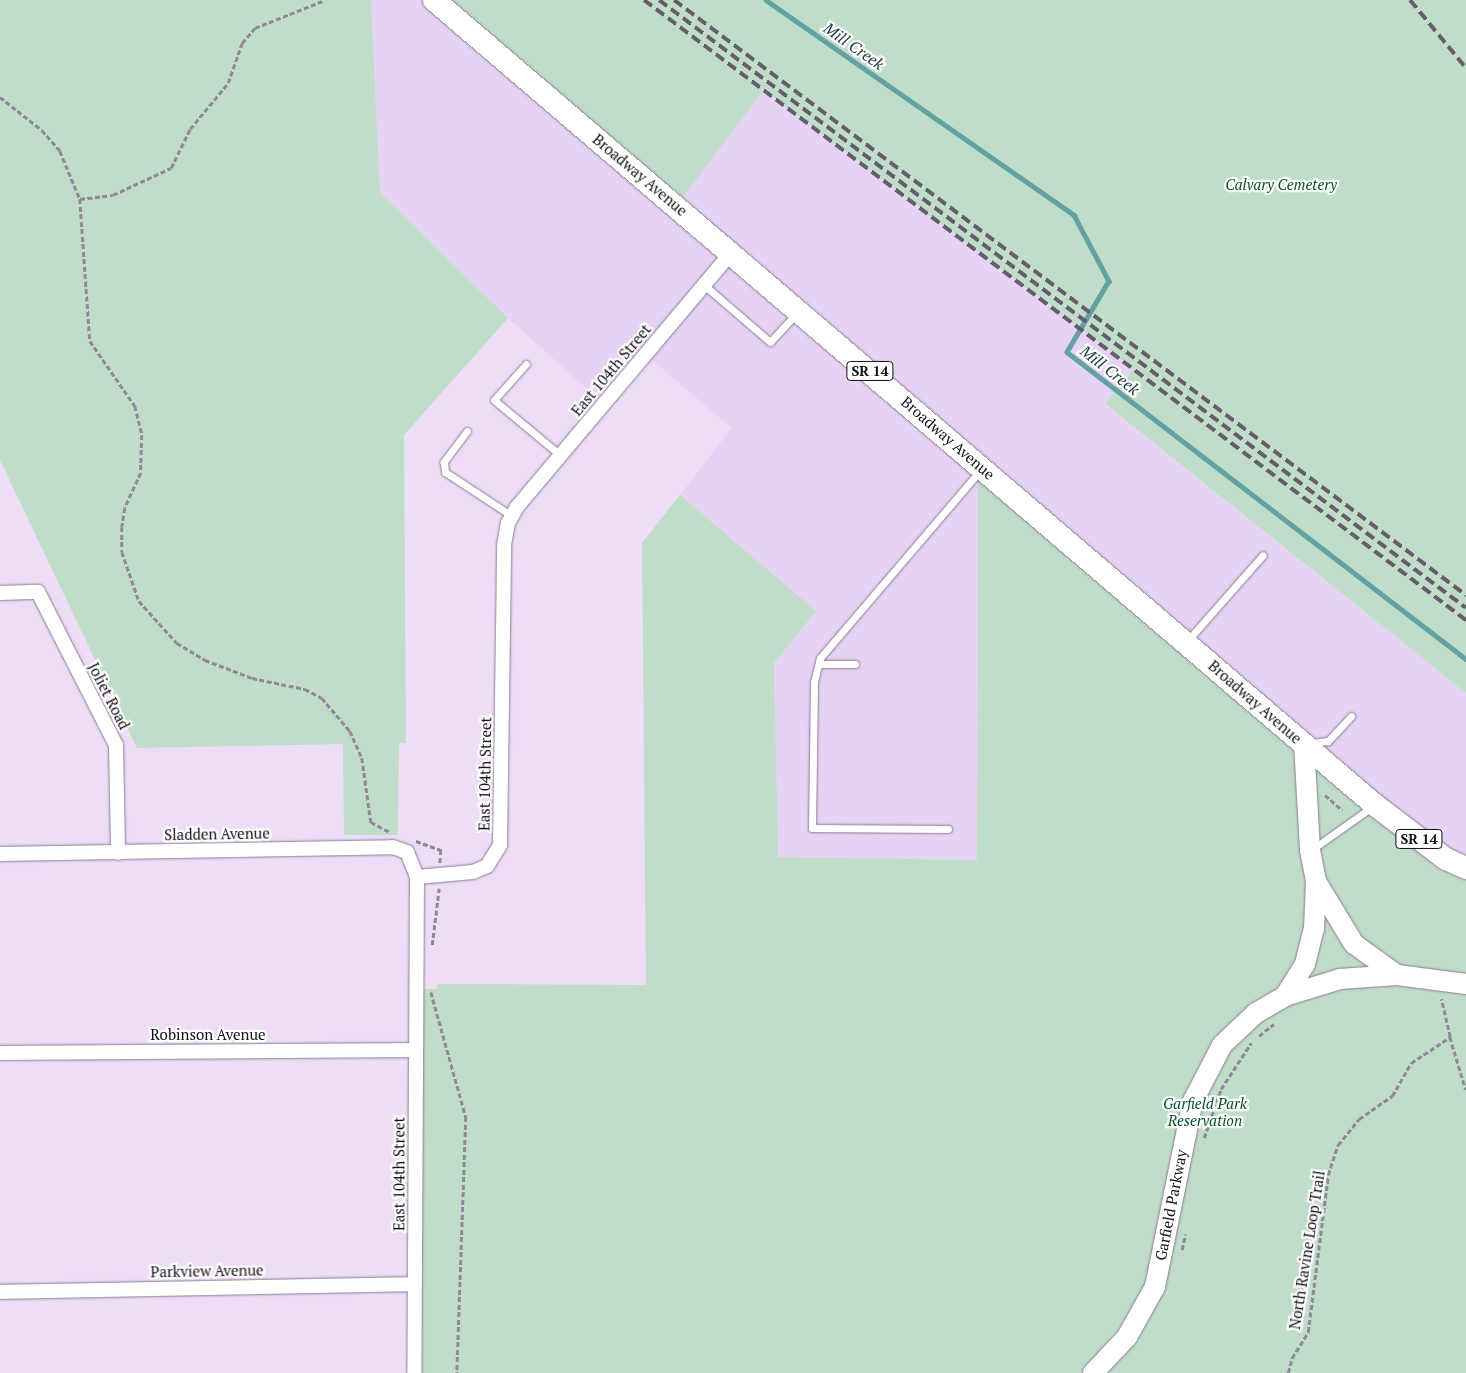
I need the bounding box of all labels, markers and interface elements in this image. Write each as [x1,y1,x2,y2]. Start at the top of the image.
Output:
water label: Mill Creek [820,18,888,74]
street label: Broadway Avenue [589,130,691,220]
park label: Calvary Cemetery [1225,176,1337,194]
street label: East 104th Street [567,321,655,419]
water label: Mill Creek [1077,341,1143,399]
road number: SR 14 [846,360,894,382]
street label: Broadway Avenue [898,392,998,484]
street label: Broadway Avenue [1205,656,1305,748]
street label: Joliet Road [84,660,134,732]
street label: East 104th Street [475,717,495,831]
street label: Sladden Avenue [164,824,270,844]
road number: SR 14 [1395,828,1443,851]
street label: Robinson Avenue [150,1026,266,1044]
park label: Garfield Park Reservation [1163,1094,1247,1129]
street label: East 104th Street [390,1117,408,1231]
street label: Garfield Parkway [1151,1148,1191,1262]
street label: North Ravine Loop Trail [1286,1169,1328,1331]
street label: Parkview Avenue [150,1261,264,1281]

